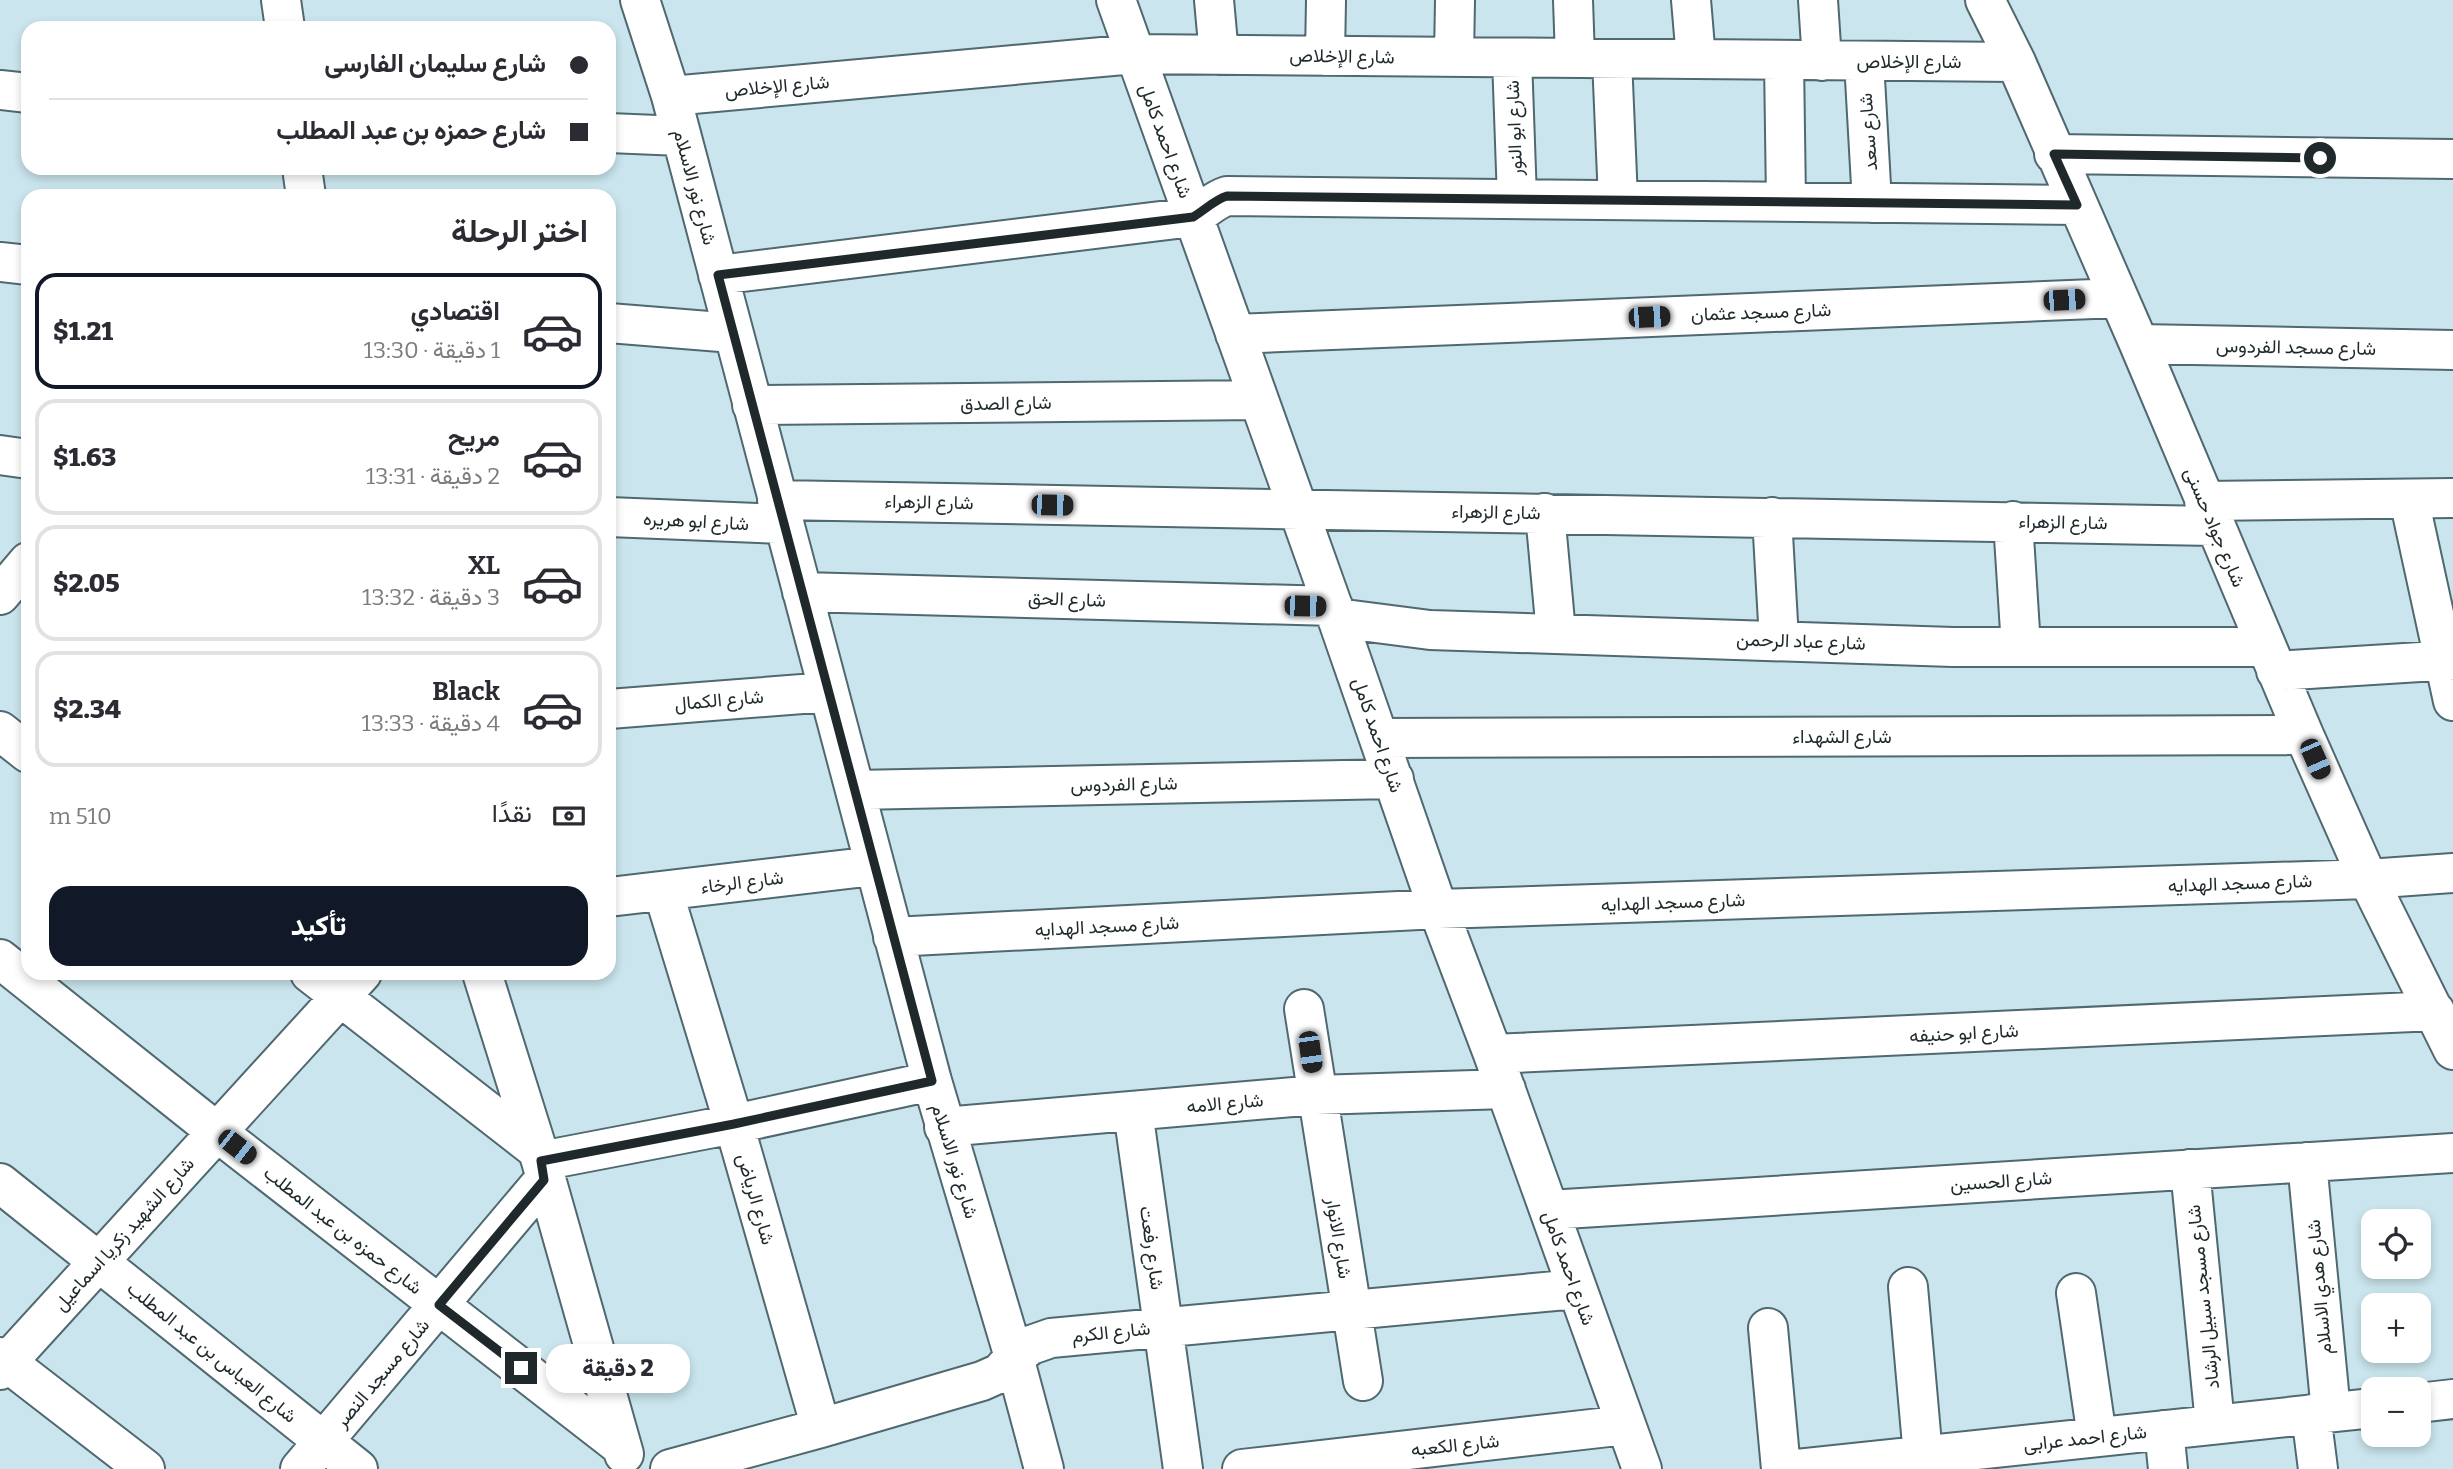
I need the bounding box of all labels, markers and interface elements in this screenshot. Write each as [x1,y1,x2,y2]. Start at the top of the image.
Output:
street label: شارع الإخلاص [1289,44,1395,69]
text: شارع سليمان الفارسى [324,48,546,79]
street label: شارع الإخلاص [1856,50,1962,74]
street label: شارع الإخلاص [724,70,830,103]
street label: شارع ابو النور [1501,80,1528,177]
street label: شارع احمد كامل [1134,81,1197,202]
street label: شارع سعد [1854,92,1883,172]
text: شارع حمزه بن عبد المطلب [276,115,546,146]
street label: شارع نور الاسلام [668,126,722,248]
route start [2304,142,2336,174]
text: اختر الرحلة [451,212,588,250]
car [2043,288,2086,312]
text: اقتصادي [411,296,500,327]
street label: شارع مسجد عثمان [1690,298,1832,327]
icon: car [521,300,584,363]
car [1628,306,1671,328]
text: $1.21 [53,316,113,347]
street label: شارع مسجد الفردوس [2216,334,2376,361]
text: 1 دقيقة · 13:30 [364,336,500,364]
street label: شارع الصدق [960,391,1052,416]
text: مريح [448,422,500,453]
icon: car [521,426,584,489]
text: $1.63 [53,442,116,473]
text: 2 دقيقة · 13:31 [366,462,500,490]
street label: شارع جواد حسنى [2178,464,2251,591]
street label: شارع الزهراء [884,490,974,515]
car [1031,494,1074,516]
street label: شارع الزهراء [1451,500,1541,525]
street label: شارع ابو هريره [642,507,750,536]
street label: شارع الزهراء [2018,510,2108,535]
text: XL [468,550,500,581]
icon: car [521,552,584,615]
text: $2.05 [53,568,120,599]
text: 3 دقيقة · 13:32 [362,583,500,611]
street label: شارع الحق [1028,586,1106,613]
car [1284,595,1327,617]
street label: شارع عباد الرحمن [1736,627,1866,656]
street label: شارع احمد كامل [1347,674,1408,796]
text: Black [432,676,500,707]
icon: car [521,678,584,741]
street label: شارع الكمال [673,685,765,716]
text: $2.34 [53,694,121,725]
text: 4 دقيقة · 13:33 [362,709,500,737]
street label: شارع الشهداء [1792,725,1892,749]
car [2297,736,2334,782]
street label: شارع الفردوس [1070,772,1178,797]
icon: cash [550,797,588,835]
text: نقدًا [492,798,532,829]
text: 510 m [49,802,112,830]
street label: شارع الرخاء [699,866,785,899]
street label: شارع مسجد الهدايه [2167,869,2313,898]
button: تأكيد [49,886,588,966]
street label: شارع مسجد الهدايه [1600,888,1746,917]
street label: شارع مسجد الهدايه [1034,911,1180,942]
street label: شارع ابو حنيفه [1909,1019,2019,1048]
car [1297,1030,1324,1074]
street label: شارع الامه [1186,1088,1265,1119]
street label: شارع نور الاسلام [926,1101,983,1222]
car [214,1126,261,1168]
street label: شارع الرياض [731,1151,780,1248]
street label: شارع الشهيد زكريا اسماعيل [49,1152,200,1316]
street label: شارع حمزه بن عبد المطلب [258,1161,427,1300]
street label: شارع الحسين [1949,1166,2053,1197]
street label: شارع الانوار [1320,1195,1357,1280]
street label: شارع مسجد سبيل الرشاد [2182,1203,2225,1390]
street label: شارع رفعت [1134,1205,1169,1292]
street label: شارع احمد كامل [1537,1208,1600,1329]
map controls [2361,1209,2431,1447]
button: locate [2361,1209,2431,1279]
street label: شارع هدي الاسلام [2302,1218,2340,1355]
street label: شارع العباس بن عبد المطلب [122,1277,301,1428]
button: + [2361,1293,2431,1363]
street label: شارع مسجد النصر [329,1314,435,1434]
street label: شارع الكرم [1071,1316,1151,1349]
callout: 2 دقيقة [546,1344,689,1392]
route end [505,1352,537,1384]
text: 2 دقيقة [582,1354,654,1382]
button: − [2361,1377,2431,1447]
street label: شارع احمد عرابى [2022,1420,2148,1457]
street label: شارع الكعبه [1410,1429,1501,1462]

